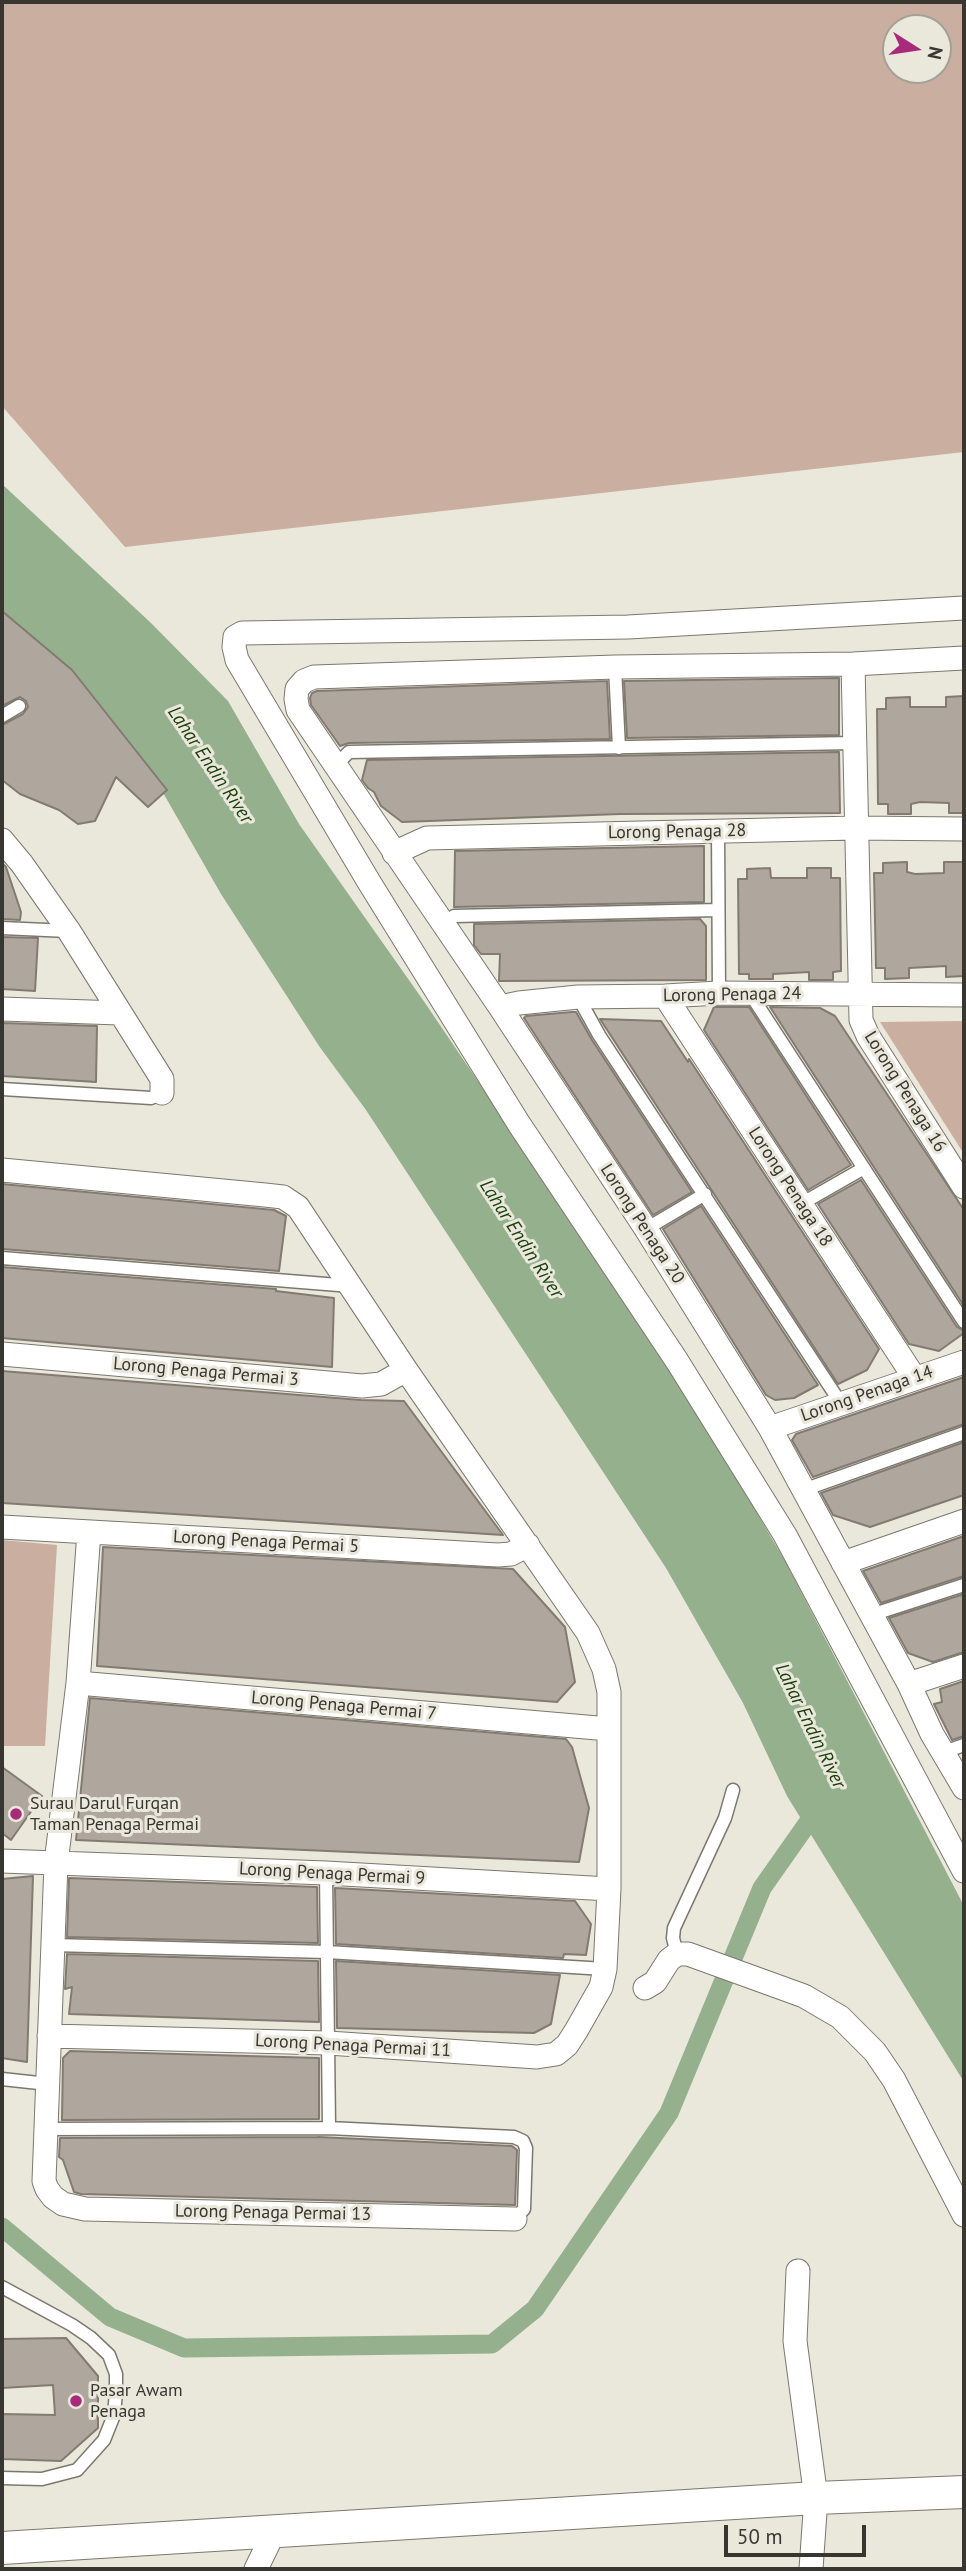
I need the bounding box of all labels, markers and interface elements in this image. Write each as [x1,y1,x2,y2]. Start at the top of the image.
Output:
north arrow [882,14,952,84]
text: N [923,44,949,62]
water label: Lahar Endin River [162,702,258,828]
street label: Lorong Penaga 28 [608,820,746,844]
street label: Lorong Penaga 24 [663,983,801,1007]
street label: Lorong Penaga 16 [859,1028,951,1156]
street label: Lorong Penaga 18 [743,1123,837,1251]
street label: Lorong Penaga 20 [595,1160,689,1288]
water label: Lahar Endin River [474,1176,568,1302]
street label: Lorong Penaga Permai 3 [112,1353,300,1391]
street label: Lorong Penaga 14 [798,1361,936,1427]
street label: Lorong Penaga Permai 5 [172,1526,360,1558]
water label: Lahar Endin River [770,1660,850,1792]
street label: Lorong Penaga Permai 7 [250,1687,438,1725]
place label: Surau Darul Furqan Taman Penaga Permai [30,1793,199,1836]
marker: Surau Darul Furqan Taman Penaga Permai [8,1806,24,1822]
street label: Lorong Penaga Permai 9 [238,1858,426,1890]
street label: Lorong Penaga Permai 11 [254,2030,452,2062]
street label: Lorong Penaga Permai 13 [175,2200,371,2226]
place label: Pasar Awam Penaga [90,2380,183,2422]
marker: Pasar Awam Penaga [68,2393,84,2409]
scale bar [728,2512,870,2556]
text: 50 m [737,2523,783,2550]

